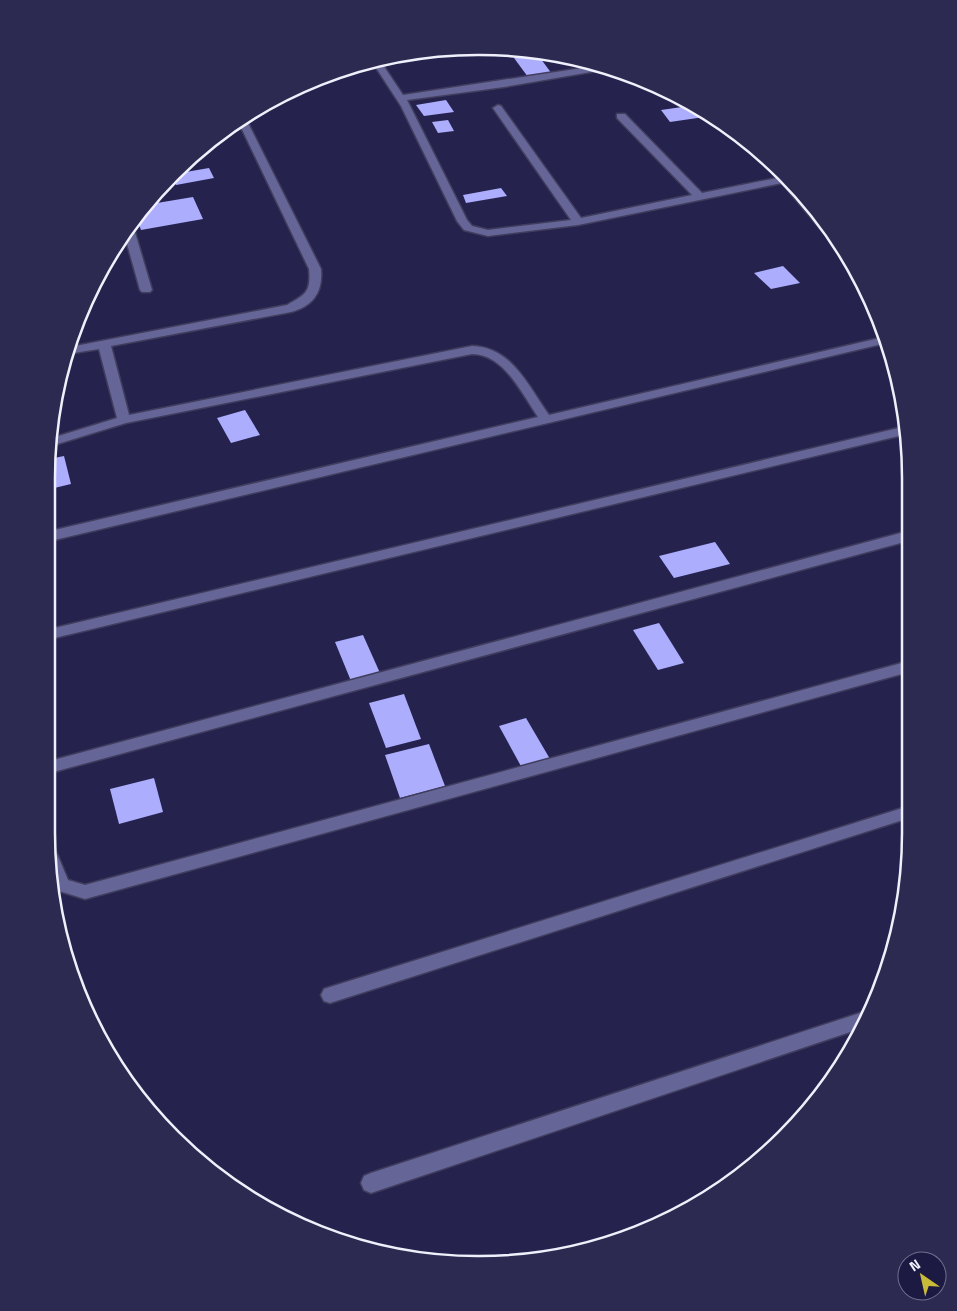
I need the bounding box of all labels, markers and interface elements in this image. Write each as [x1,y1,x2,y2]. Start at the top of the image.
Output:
north arrow [897,1251,947,1301]
text: N [905,1253,924,1276]

